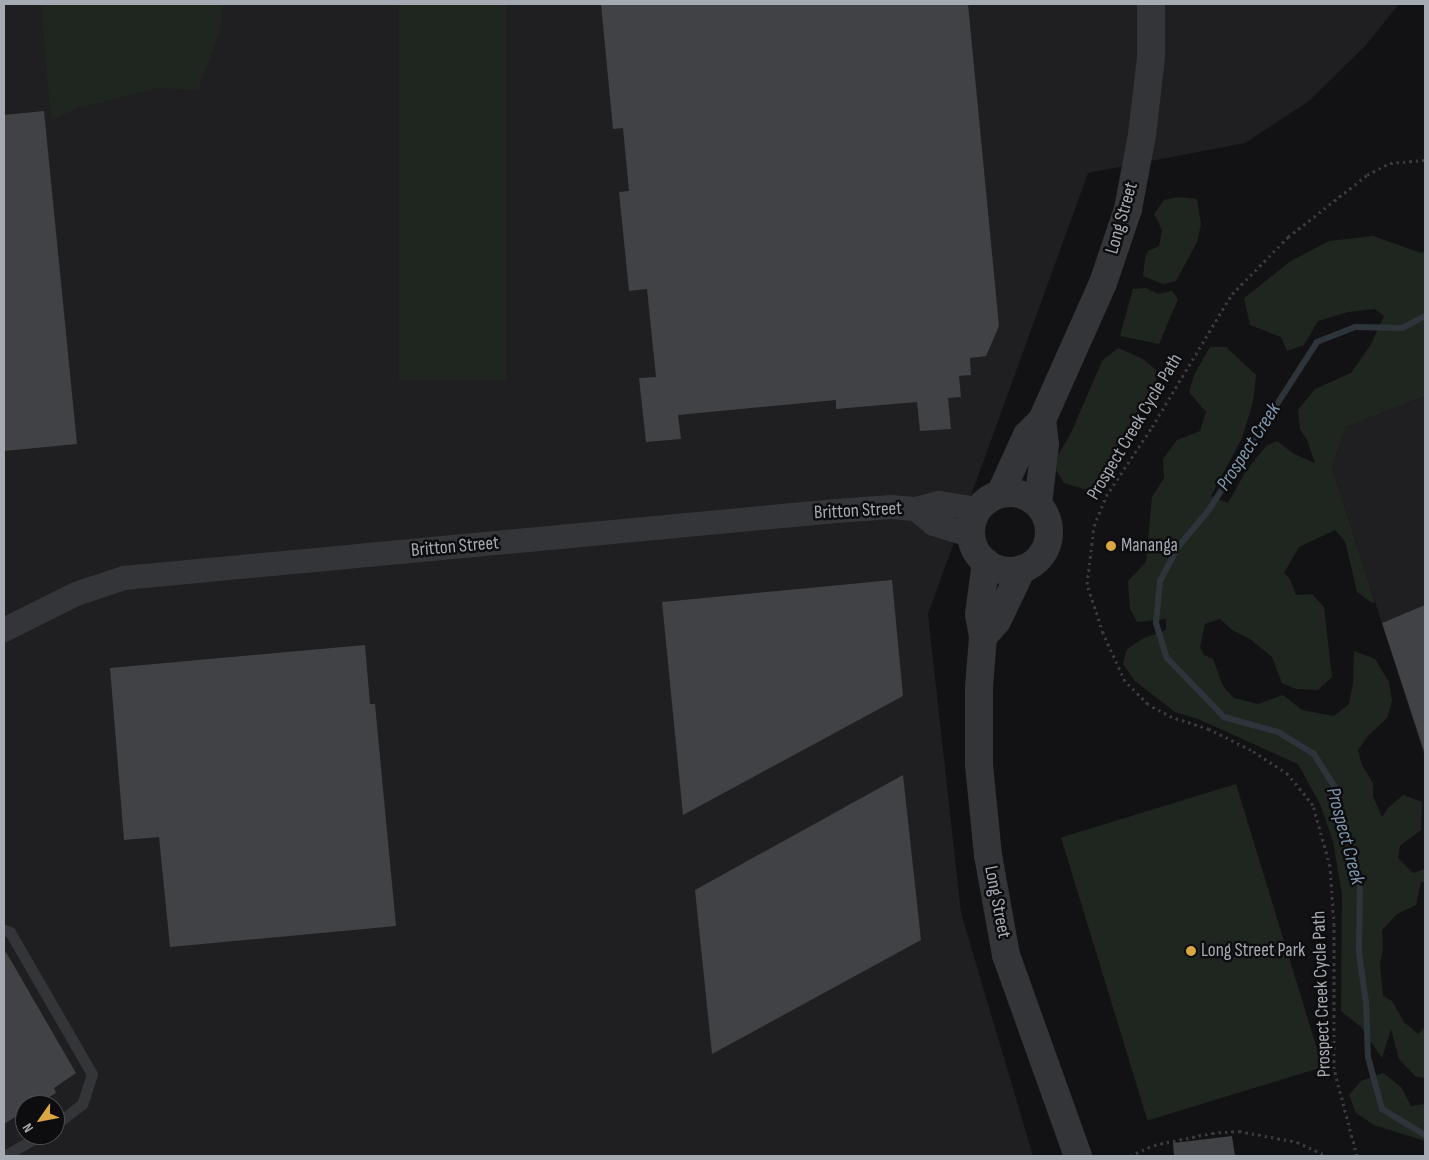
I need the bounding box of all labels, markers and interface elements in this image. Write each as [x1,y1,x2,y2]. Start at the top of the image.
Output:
street label: Long Street [1101,180,1143,256]
street label: Prospect Creek Cycle Path [1082,350,1188,504]
water label: Prospect Creek [1212,399,1286,495]
street label: Britton Street [813,497,903,525]
street label: Britton Street [410,532,500,562]
place label: Mananga [1121,535,1178,557]
marker: Mananga [1105,540,1117,552]
water label: Prospect Creek [1321,785,1369,887]
street label: Long Street [979,864,1015,940]
street label: Prospect Creek Cycle Path [1308,910,1336,1078]
place label: Long Street Park [1201,940,1305,962]
marker: Long Street Park [1185,945,1197,957]
north arrow [15,1095,65,1145]
text: N [19,1120,37,1136]

